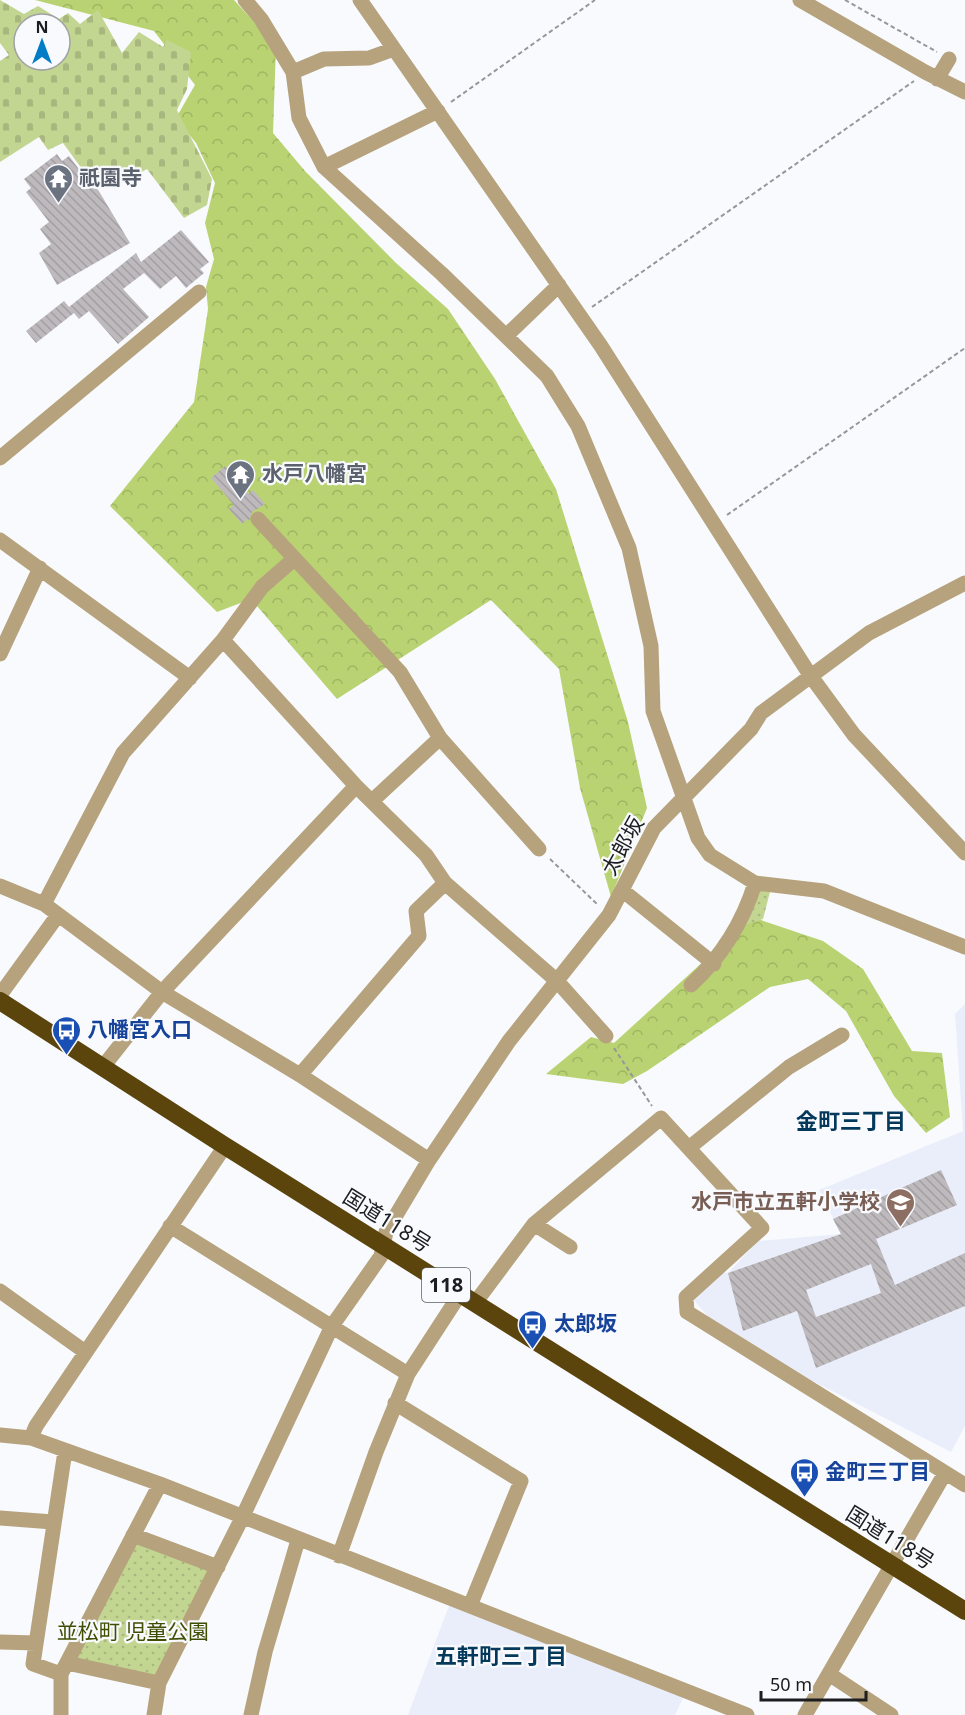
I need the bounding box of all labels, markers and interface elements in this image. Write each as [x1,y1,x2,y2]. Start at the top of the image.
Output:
north arrow [12,12,72,72]
text: N [35,16,49,38]
temple icon: 祇園寺 [42,162,74,204]
place label: 祇園寺 [79,163,142,191]
temple icon: 水戸八幡宮 [225,458,257,500]
place label: 水戸八幡宮 [262,459,367,487]
street label: 太郎坂 [595,811,650,880]
bus stop icon: 八幡宮入口 [50,1014,82,1056]
place label: 八幡宮入口 [87,1015,192,1043]
district label: 金町三丁目 [796,1105,906,1135]
street label: 国道118号 [338,1182,437,1258]
school or university icon: 水戸市立五軒小学校 [885,1186,917,1228]
place label: 水戸市立五軒小学校 [691,1187,880,1215]
road number: 118 [422,1268,470,1302]
bus stop icon: 太郎坂 [517,1308,549,1350]
place label: 太郎坂 [554,1309,617,1337]
bus stop icon: 金町三丁目 [788,1456,820,1498]
place label: 金町三丁目 [825,1457,930,1485]
street label: 国道118号 [841,1499,940,1575]
park label: 並松町 児童公園 [57,1617,209,1645]
district label: 五軒町三丁目 [435,1640,567,1670]
scale bar [761,1664,866,1702]
text: 50 m [770,1672,812,1696]

